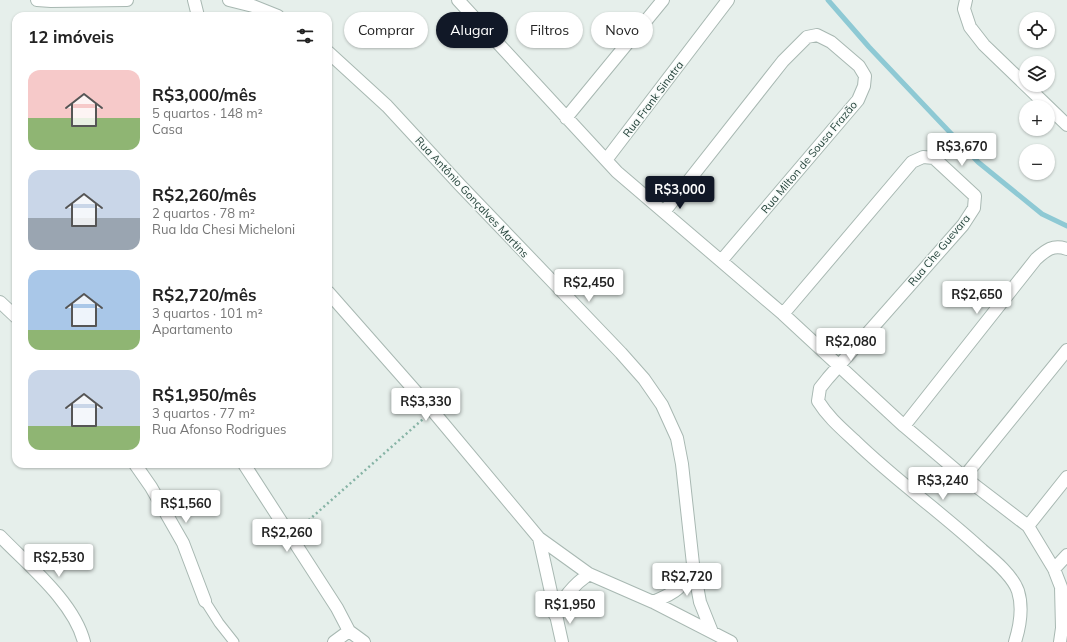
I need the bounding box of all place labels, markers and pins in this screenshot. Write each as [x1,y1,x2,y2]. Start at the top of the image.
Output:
pin: R$3,670 [925,133,999,167]
pin: R$3,000 [643,176,717,210]
pin: R$2,450 [552,269,626,303]
pin: R$2,650 [940,281,1014,315]
pin: R$2,080 [814,328,888,362]
pin: R$3,330 [389,388,463,422]
pin: R$3,240 [906,467,980,501]
pin: R$1,560 [149,490,223,524]
pin: R$2,260 [250,519,324,553]
pin: R$2,530 [22,544,96,578]
pin: R$2,720 [650,563,724,597]
pin: R$1,950 [533,591,607,625]

